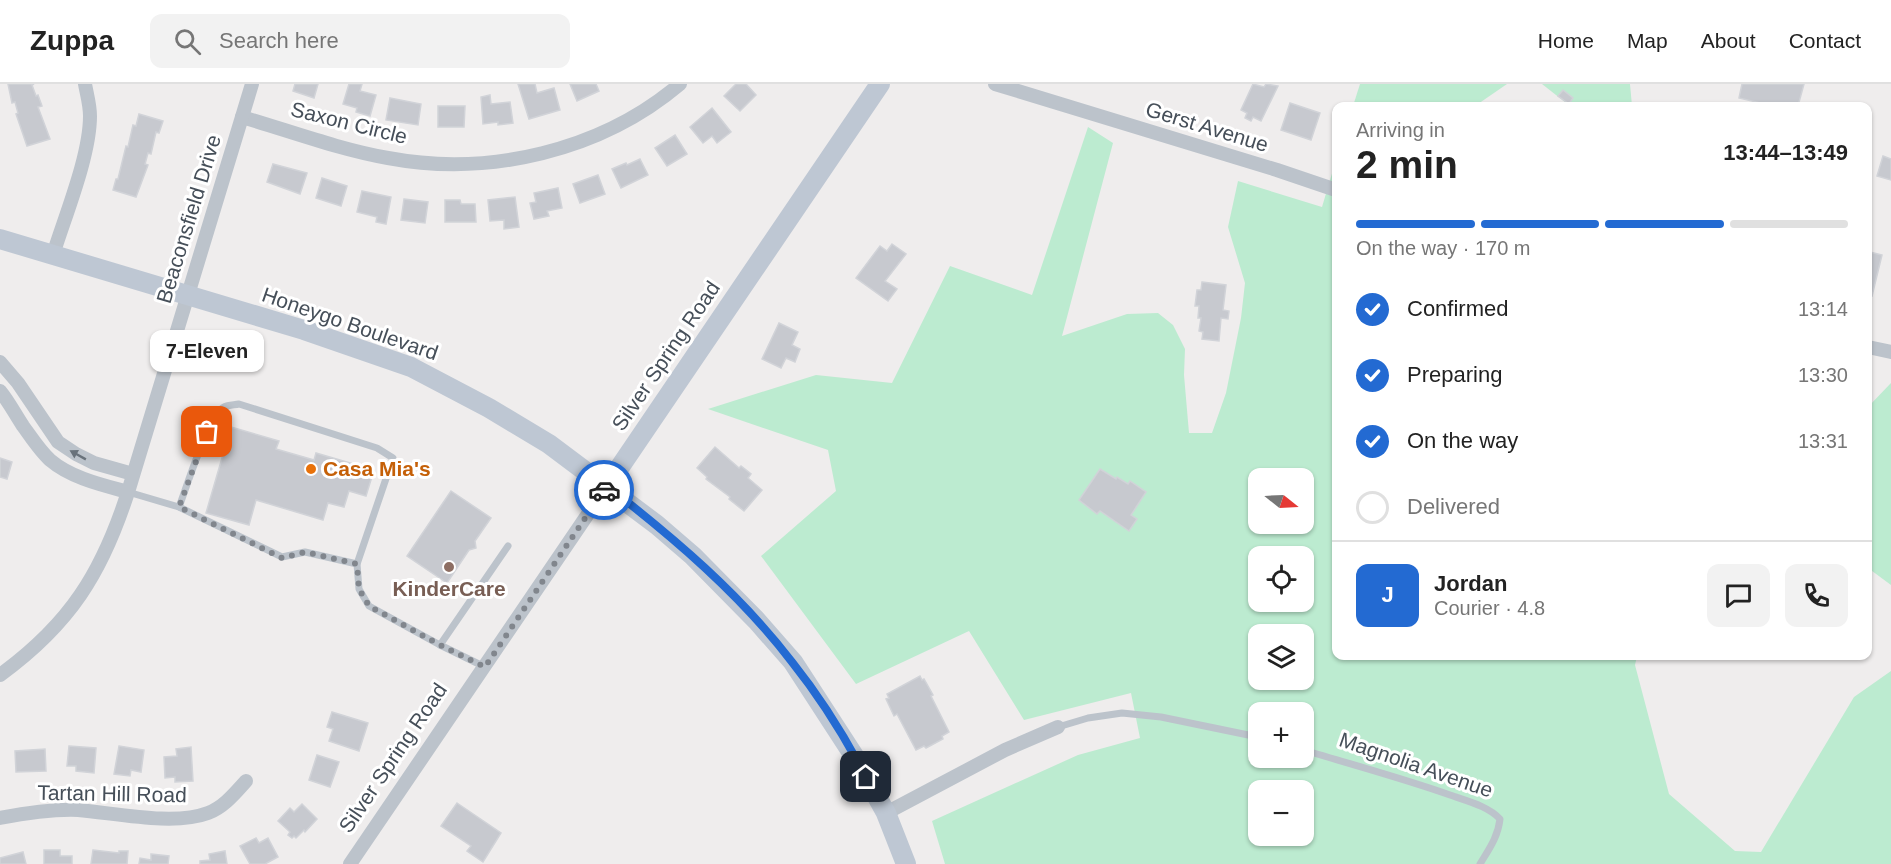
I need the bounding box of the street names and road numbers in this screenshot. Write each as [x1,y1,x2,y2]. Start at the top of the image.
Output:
street label: Saxon Circle [289,97,410,148]
street label: Gerst Avenue [1143,97,1271,156]
street label: Beaconsfield Drive [152,132,225,306]
street label: Silver Spring Road [607,277,724,435]
street label: Honeygo Boulevard [259,283,441,364]
street label: Silver Spring Road [334,679,451,837]
street label: Magnolia Avenue [1336,727,1496,802]
street label: Tartan Hill Road [37,781,187,806]

